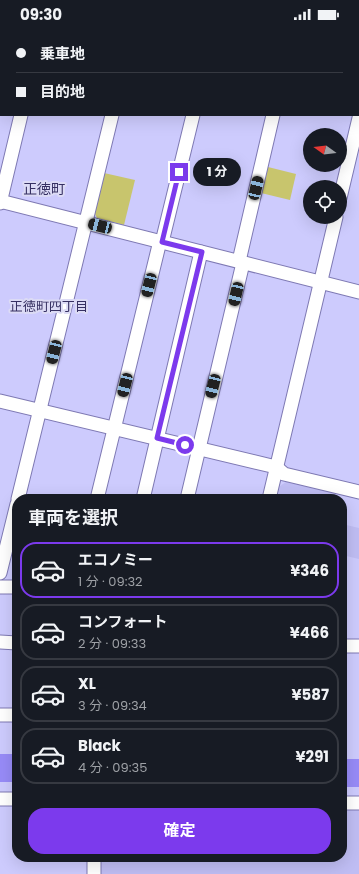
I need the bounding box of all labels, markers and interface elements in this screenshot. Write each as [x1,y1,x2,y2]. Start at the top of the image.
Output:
text: 09:30 [20,4,62,25]
text: 乗車地 [40,43,85,64]
text: 目的地 [40,81,85,102]
north arrow [303,128,347,172]
map controls [303,128,347,224]
callout: 1 分 [193,158,241,186]
text: 1 分 [207,162,227,181]
route end [170,163,188,181]
car [247,175,265,201]
district label: 正徳町 [23,179,65,199]
button: locate [303,180,347,224]
car [87,217,113,235]
car [140,272,158,298]
car [227,281,245,307]
district label: 正徳町四丁目 [10,297,88,316]
car [45,339,63,365]
car [116,372,134,398]
car [204,373,222,399]
route start [176,436,194,454]
text: 車両を選択 [28,505,118,530]
text: エコノミー [78,549,153,570]
icon: car [30,552,66,588]
text: ¥346 [290,560,329,581]
text: 1 分 · 09:32 [78,572,143,591]
text: コンフォート [78,611,168,632]
icon: car [30,614,66,650]
text: ¥466 [290,622,329,643]
text: 2 分 · 09:33 [78,634,146,653]
text: XL [78,673,96,694]
icon: car [30,676,66,712]
text: ¥587 [291,684,329,705]
text: 3 分 · 09:34 [78,696,147,715]
text: Black [78,735,121,756]
icon: car [30,738,66,774]
text: ¥291 [296,746,329,767]
text: 4 分 · 09:35 [78,758,147,777]
button: 確定 [28,808,331,854]

